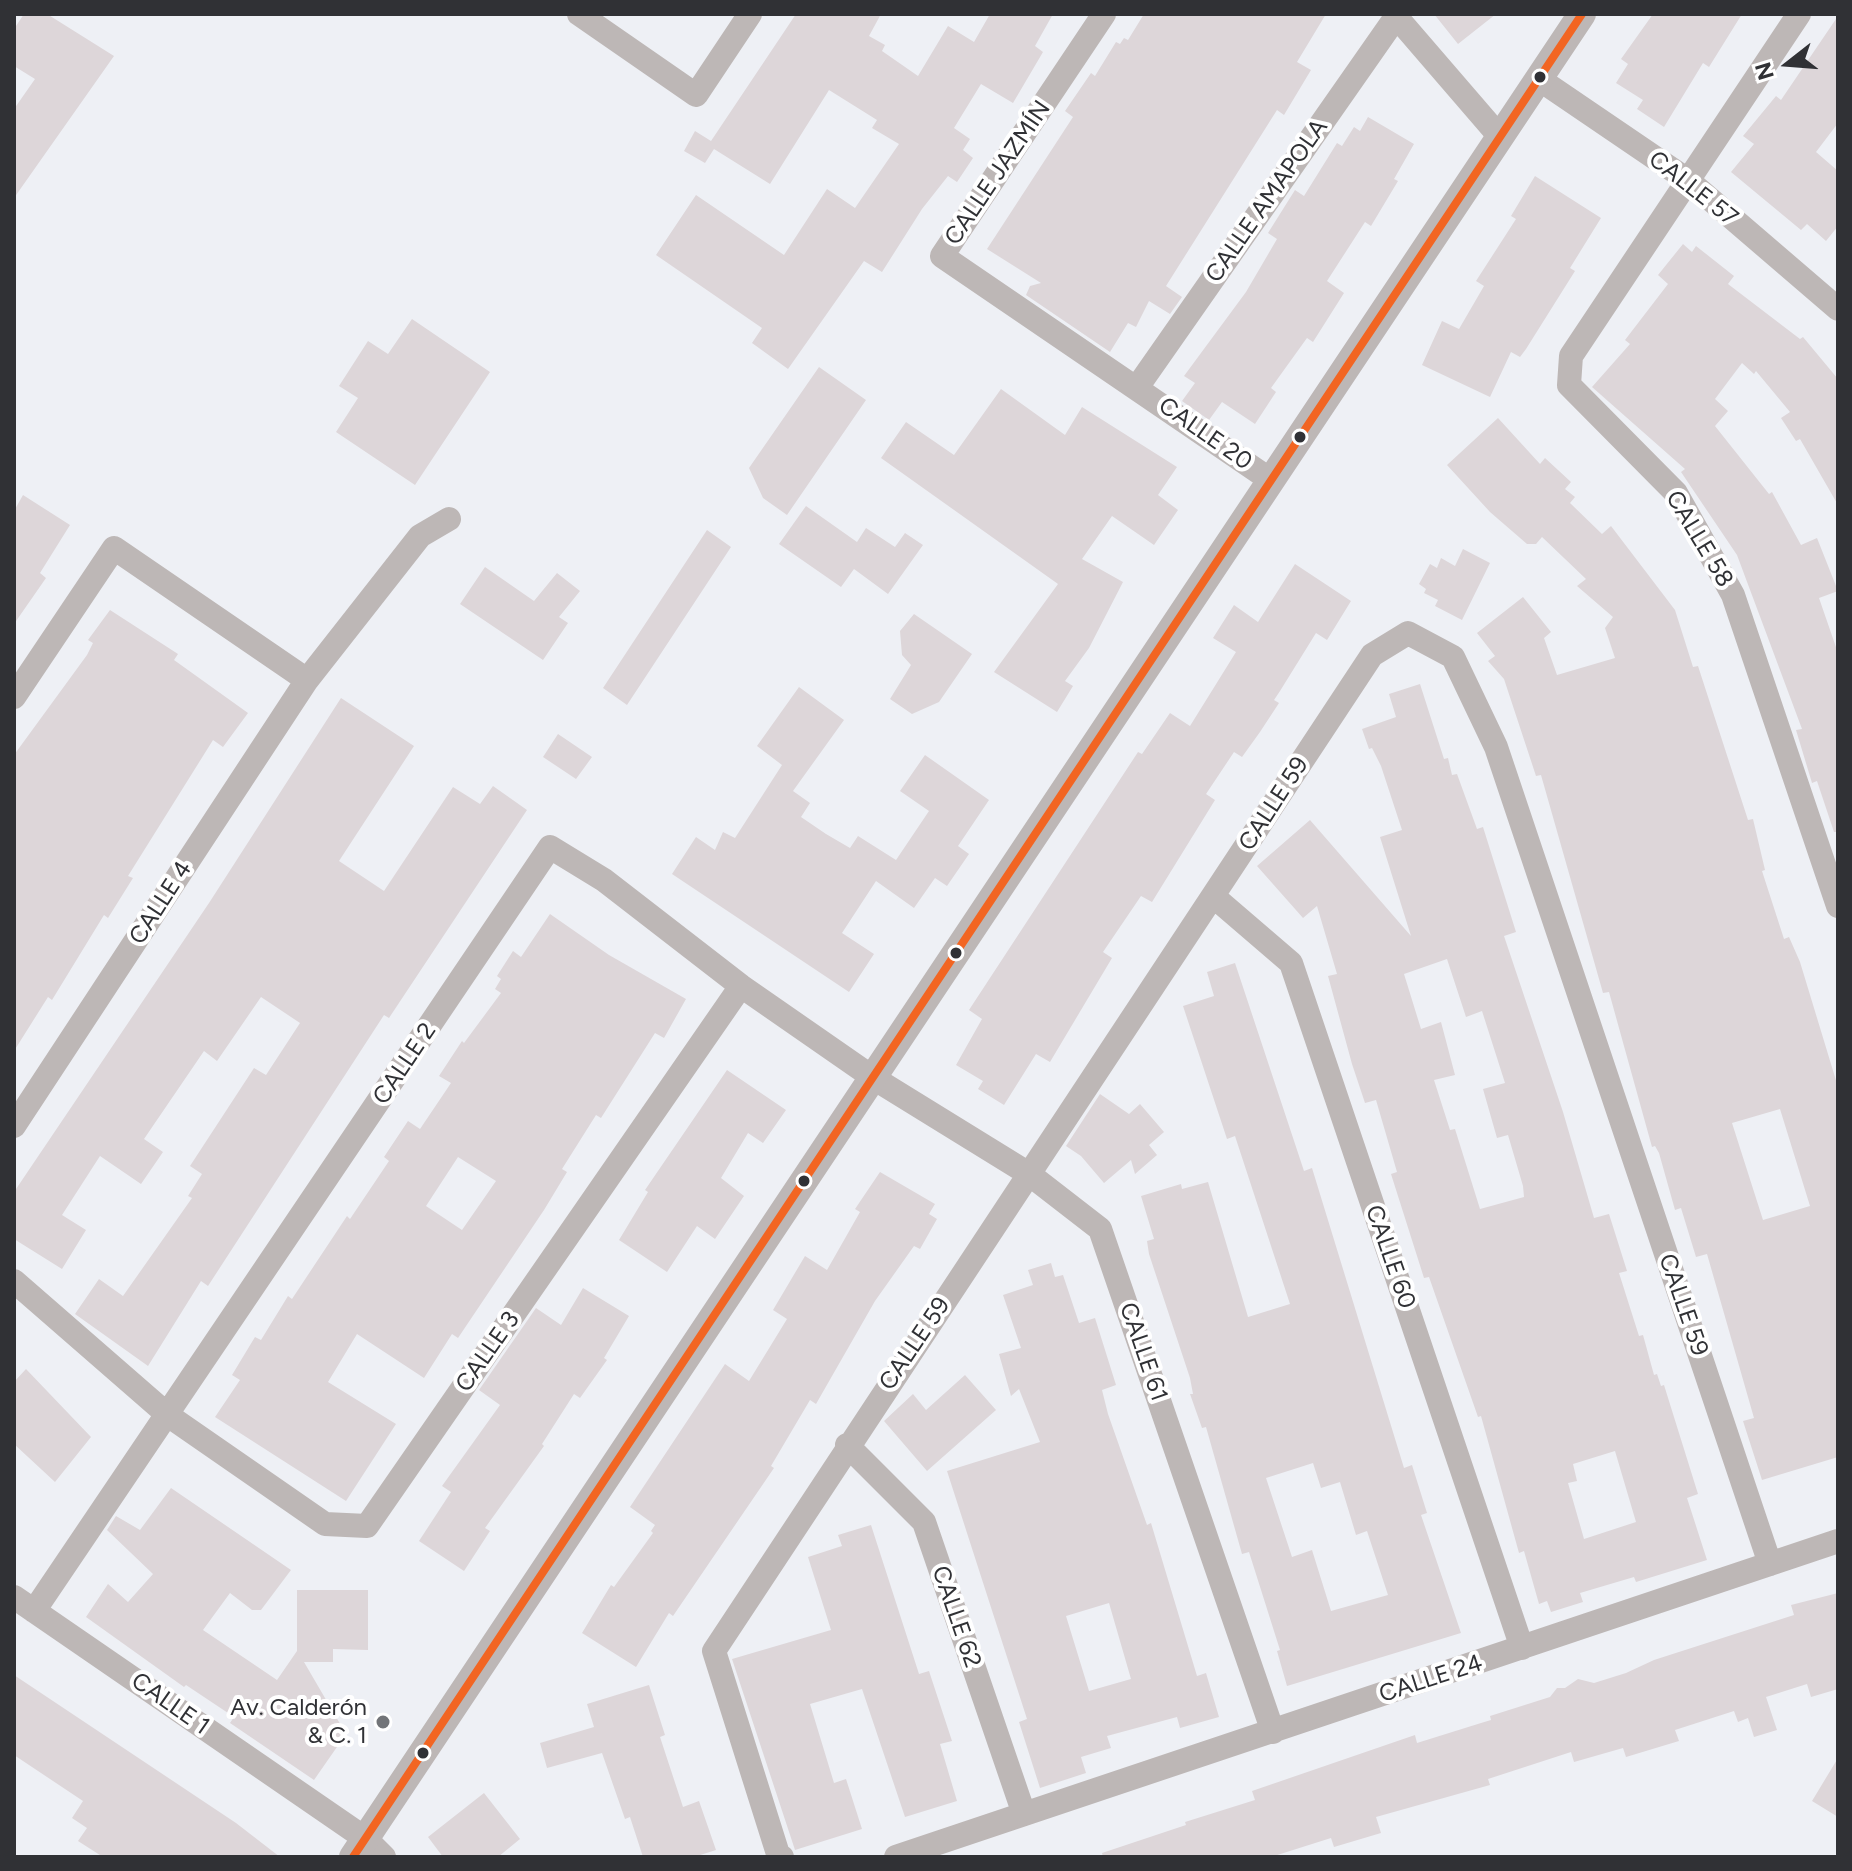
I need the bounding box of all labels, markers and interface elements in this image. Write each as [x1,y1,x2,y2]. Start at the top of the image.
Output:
north arrow [1748,24,1828,104]
text: N [1749,59,1780,83]
unlabelled marker [1532,69,1548,85]
street label: CALLE JAZMÍN [939,95,1057,251]
street label: CALLE AMAPOLA [1200,114,1334,288]
street label: CALLE 57 [1643,145,1743,233]
street label: CALLE 20 [1153,391,1257,477]
unlabelled marker [1292,429,1308,445]
street label: CALLE 58 [1659,486,1739,592]
street label: CALLE 59 [1233,752,1315,856]
street label: CALLE 4 [123,856,199,950]
unlabelled marker [948,945,964,961]
street label: CALLE 2 [367,1018,443,1110]
unlabelled marker [796,1173,812,1189]
street label: CALLE 60 [1359,1201,1421,1313]
street label: CALLE 59 [1652,1250,1714,1360]
street label: CALLE 59 [873,1292,957,1396]
street label: CALLE 61 [1113,1299,1173,1405]
street label: CALLE 3 [450,1306,526,1398]
street label: CALLE 62 [925,1562,987,1672]
street label: CALLE 24 [1376,1649,1486,1709]
street label: CALLE 1 [125,1667,215,1741]
place label: Av. Calderón & C. 1 [230,1694,367,1750]
marker: Av. Calderón & C. 1 [374,1713,392,1731]
unlabelled marker [415,1745,431,1761]

